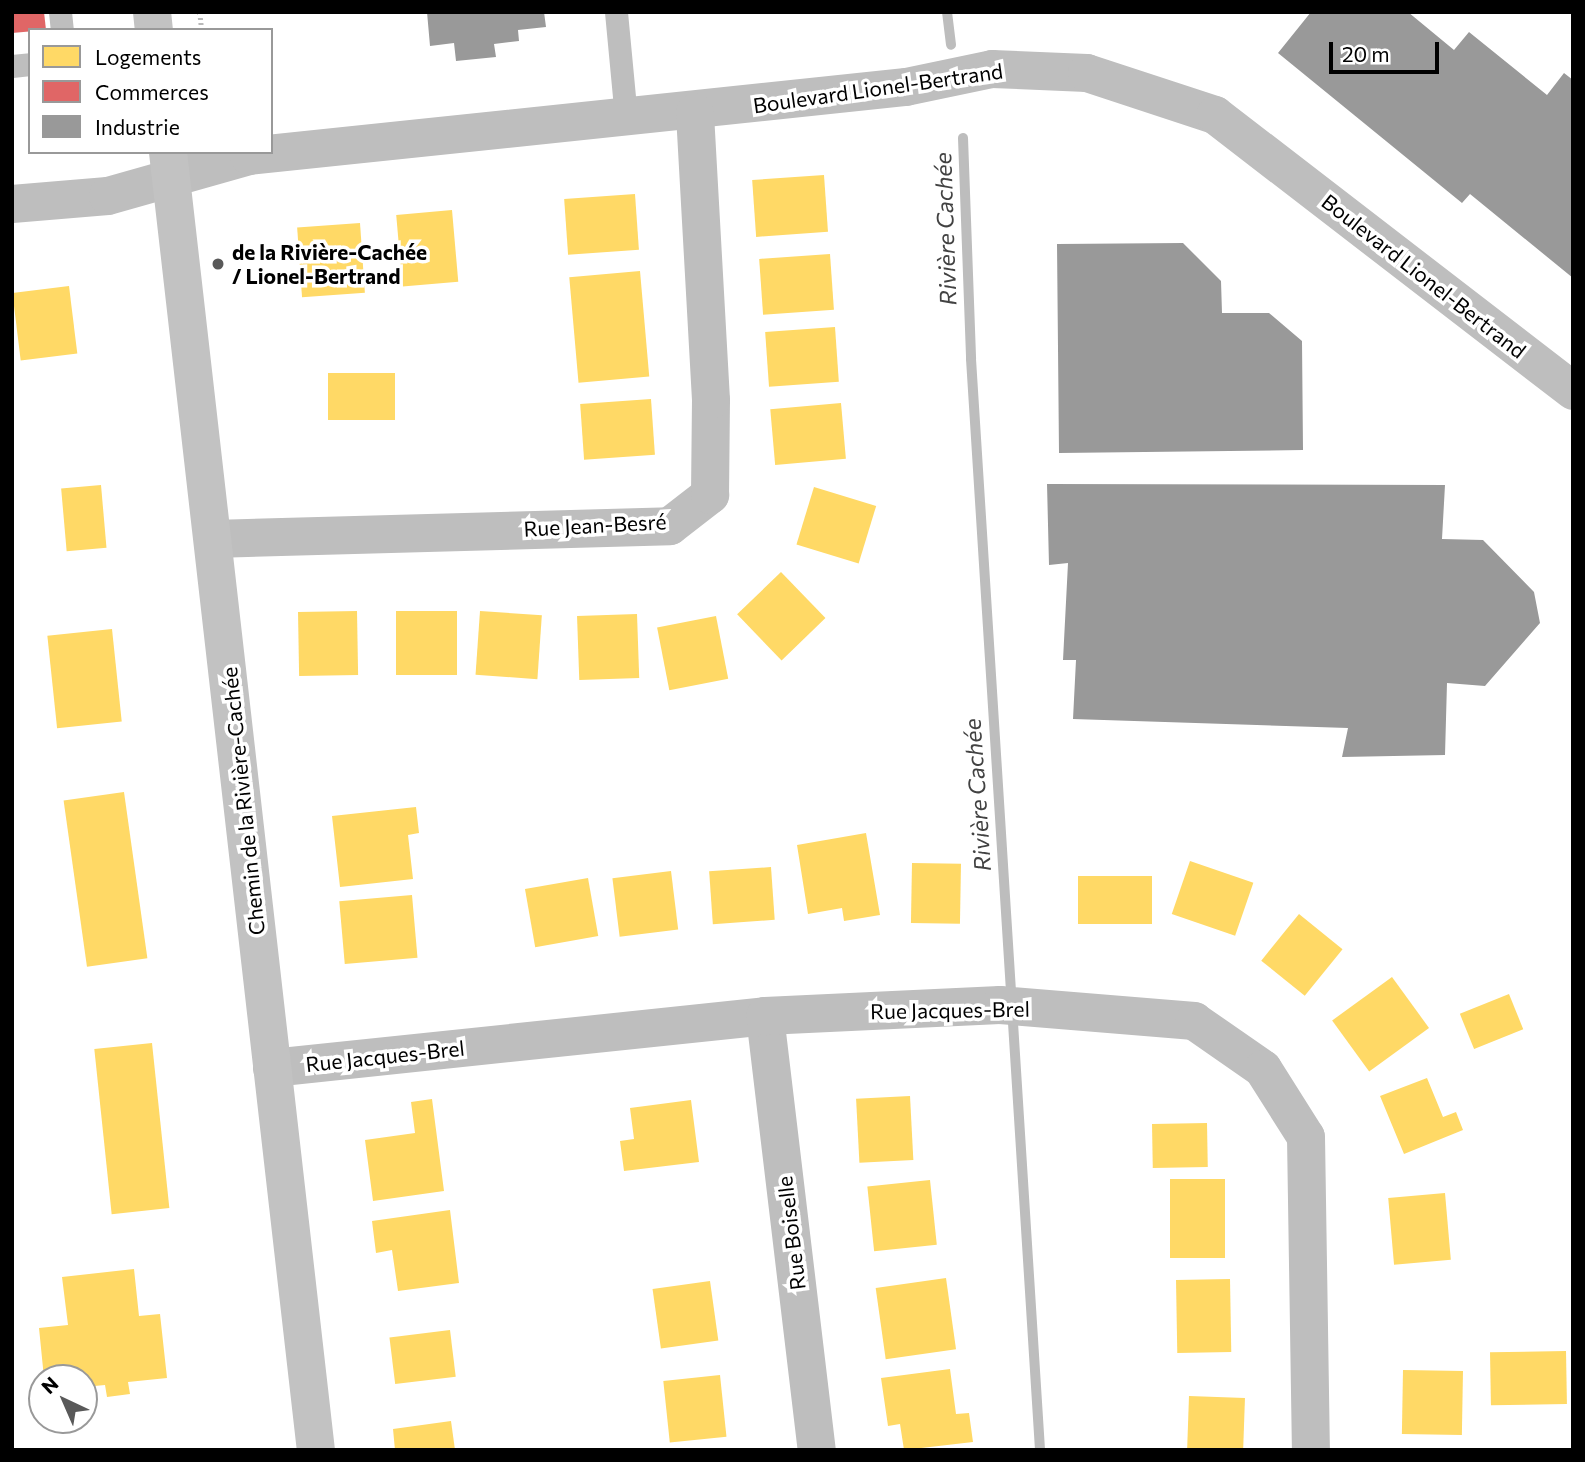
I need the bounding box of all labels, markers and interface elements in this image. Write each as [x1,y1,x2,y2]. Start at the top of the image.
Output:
legend [28,28,273,154]
scale bar [1333,28,1443,72]
text: 20 m [1342,41,1390,66]
text: Logements [95,44,201,69]
street label: Boulevard Lionel-Bertrand [752,58,1004,118]
text: Commerces [95,79,209,104]
text: Industrie [95,114,180,139]
water label: Rivière Cachée [929,152,961,306]
street label: Boulevard Lionel-Bertrand [1317,189,1531,363]
place label: de la Rivière-Cachée / Lionel-Bertrand [232,239,427,289]
marker: de la Rivière-Cachée / Lionel-Bertrand [210,256,226,272]
street label: Rue Jean-Besré [523,509,667,541]
street label: Chemin de la Rivière-Cachée [216,666,270,936]
water label: Rivière Cachée [958,718,996,872]
street label: Rue Jacques-Brel [870,996,1030,1024]
street label: Rue Jacques-Brel [304,1035,466,1077]
street label: Rue Boiselle [772,1175,810,1291]
north arrow [28,1364,98,1434]
text: N [36,1372,63,1398]

